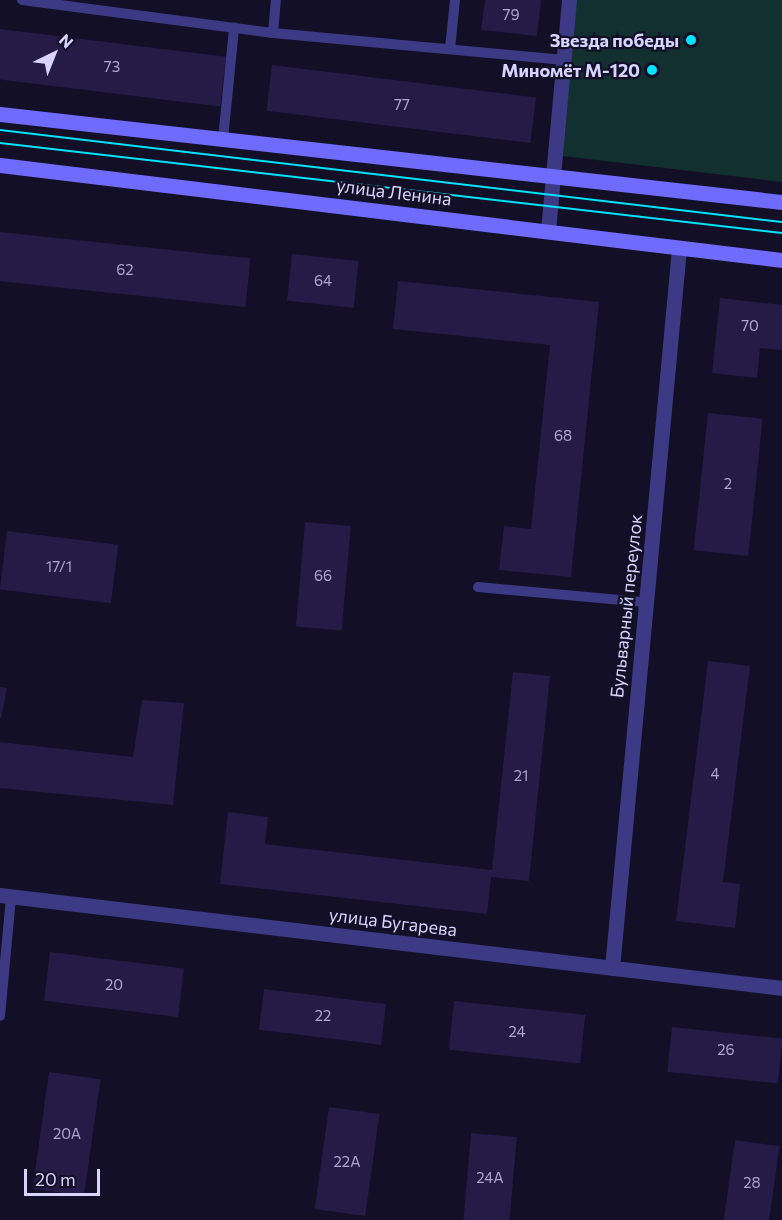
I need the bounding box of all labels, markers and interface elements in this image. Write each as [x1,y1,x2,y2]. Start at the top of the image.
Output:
house number: 79 [503,6,519,24]
north arrow [24,24,84,84]
text: N [56,29,77,52]
place label: Звезда победы [550,29,679,51]
marker: Звезда победы [684,33,698,47]
house number: 73 [104,58,120,76]
place label: Миномёт М-120 [501,59,640,81]
marker: Миномёт М-120 [645,63,659,77]
house number: 77 [394,96,410,114]
street label: улица Ленина [335,174,453,210]
house number: 62 [116,261,134,279]
house number: 64 [314,272,332,290]
house number: 70 [741,317,759,335]
house number: 68 [554,427,572,445]
house number: 2 [724,475,732,493]
street label: Бульварный переулок [606,513,646,699]
house number: 17/1 [46,558,72,576]
house number: 66 [314,567,332,585]
house number: 4 [711,765,719,783]
house number: 21 [514,767,528,785]
street label: улица Бугарева [328,903,458,941]
house number: 20 [105,976,123,994]
house number: 22 [315,1007,331,1025]
house number: 24 [508,1023,526,1041]
house number: 26 [717,1041,735,1059]
house number: 20А [53,1125,81,1143]
house number: 22А [334,1153,360,1171]
scale bar [27,1157,104,1195]
text: 20 m [35,1168,76,1190]
house number: 24А [476,1169,504,1187]
house number: 28 [743,1174,761,1192]

